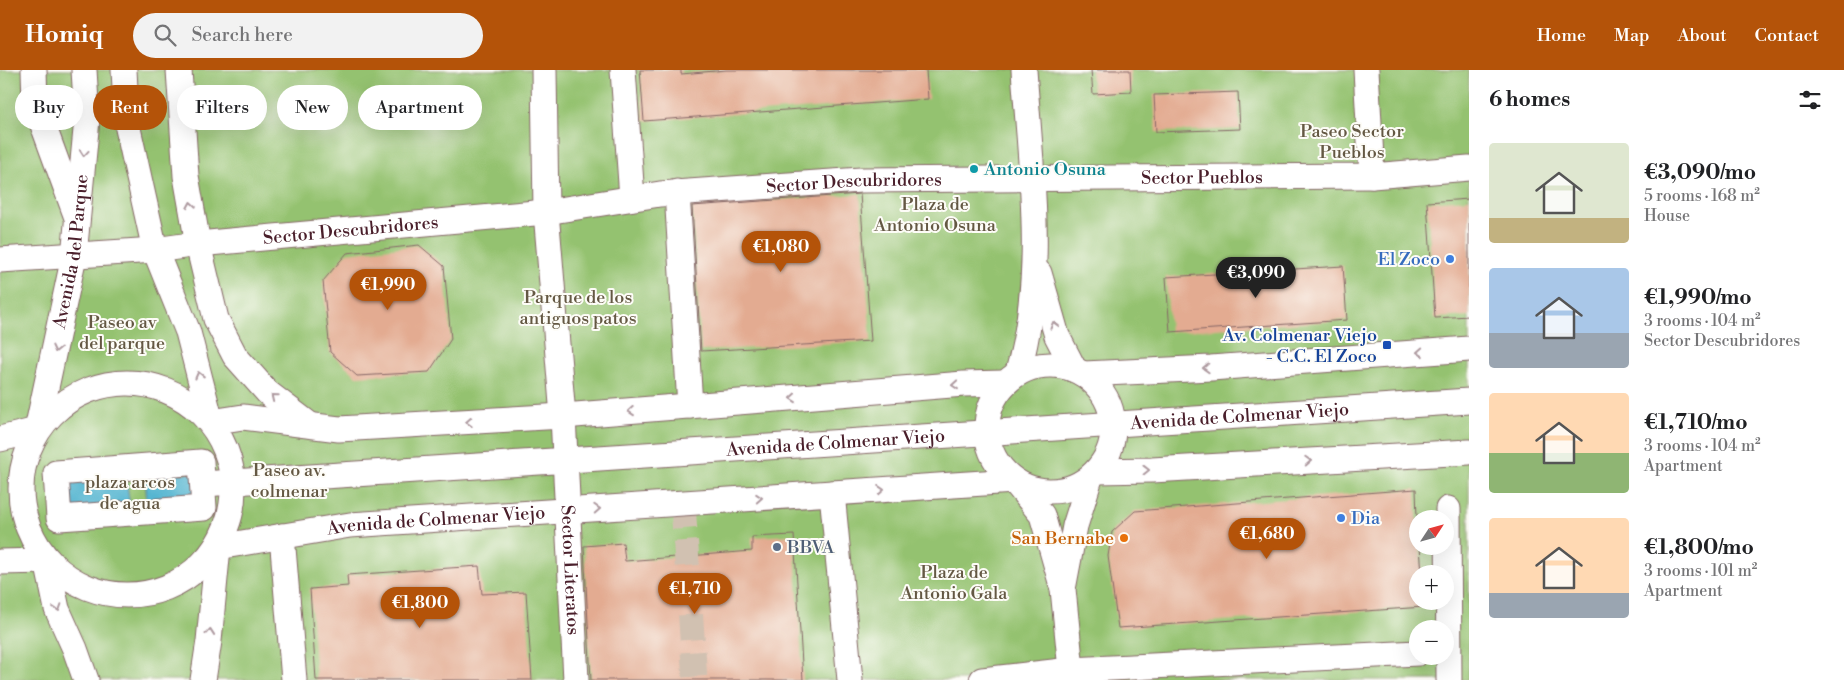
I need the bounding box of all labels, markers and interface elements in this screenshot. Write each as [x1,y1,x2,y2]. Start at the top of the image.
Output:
search box [133,13,483,58]
text: Homiq [25,20,103,50]
icon: search [151,21,179,49]
text: Search here [191,23,293,47]
text: Home [1537,24,1586,47]
text: Map [1614,24,1650,47]
text: About [1678,24,1727,47]
text: Contact [1755,24,1819,47]
chip: Buy [15,85,83,130]
chip: Rent [93,85,167,130]
chip: Filters [177,85,267,130]
chip: New [277,85,348,130]
chip: Apartment [358,85,482,130]
icon: filters [1796,86,1824,114]
text: 6 homes [1489,87,1570,113]
park label: Paseo Sector Pueblos [1300,120,1404,164]
one-way arrow [79,150,90,158]
place label: Antonio Osuna [983,158,1107,181]
text: €3,090/mo [1644,160,1756,186]
marker: Antonio Osuna [968,163,980,175]
icon: home [1529,163,1589,223]
street label: Sector Pueblos [1141,166,1263,190]
street label: Sector Descubridores [765,168,942,199]
street label: Avenida del Parque [48,173,94,332]
text: 5 rooms · 168 m² [1644,186,1760,206]
park label: Plaza de Antonio Osuna [873,193,997,237]
one-way arrow [186,200,196,209]
text: House [1644,206,1690,226]
street label: Sector Descubridores [262,211,439,250]
pin: €1,080 [740,230,822,273]
text: €1,080 [753,237,809,257]
place label: El Zoco [1377,248,1440,271]
marker: El Zoco [1444,253,1456,265]
pin: €3,090 [1215,256,1297,299]
text: €3,090 [1227,263,1285,283]
pin: €1,990 [347,268,429,311]
text: €1,990 [360,275,416,295]
text: €1,990/mo [1644,285,1752,311]
park label: Parque de los antiguos patos [519,286,637,330]
icon: home [1529,288,1589,348]
park label: Paseo av del parque [79,311,165,355]
text: 3 rooms · 104 m² [1644,311,1761,331]
one-way arrow [1050,321,1060,330]
place label: Av. Colmenar Viejo - C.C. El Zoco [1222,324,1377,368]
text: Sector Descubridores [1644,331,1800,351]
marker: Av. Colmenar Viejo - C.C. El Zoco [1381,339,1393,351]
one-way arrow [51,344,62,353]
one-way arrow [1416,346,1424,357]
one-way arrow [1202,363,1210,373]
one-way arrow [194,370,205,379]
one-way arrow [951,379,959,390]
one-way arrow [789,392,797,403]
one-way arrow [270,394,279,403]
street label: Avenida de Colmenar Viejo [1129,398,1350,435]
one-way arrow [627,405,635,416]
text: €1,710/mo [1644,410,1748,436]
icon: home [1529,413,1589,473]
one-way arrow [465,416,473,427]
street label: Avenida de Colmenar Viejo [725,424,946,462]
text: 3 rooms · 104 m² [1644,436,1761,456]
one-way arrow [1304,456,1312,467]
text: Apartment [1644,456,1723,476]
park label: Paseo av. colmenar [250,459,328,503]
one-way arrow [1142,465,1150,475]
park label: plaza arcos de agua [85,471,175,515]
one-way arrow [877,484,885,495]
one-way arrow [755,493,763,504]
street label: Avenida de Colmenar Viejo [324,501,546,541]
one-way arrow [593,503,601,514]
street label: Sector Literatos [555,504,585,636]
place label: Dia [1351,507,1381,530]
north arrow [1409,510,1454,555]
map controls [1409,510,1454,665]
marker: Dia [1335,512,1347,524]
pin: €1,680 [1226,518,1308,560]
text: €1,680 [1239,524,1295,544]
place label: San Bernabe [1011,527,1114,550]
marker: San Bernabe [1118,532,1130,544]
text: €1,800/mo [1644,535,1754,561]
place label: BBVA [786,536,835,559]
icon: home [1529,538,1589,598]
marker: BBVA [771,541,783,553]
park label: Plaza de Antonio Gala [900,561,1008,605]
text: 3 rooms · 101 m² [1644,561,1757,581]
button: + [1409,565,1454,610]
pin: €1,710 [654,572,736,615]
text: €1,710 [669,579,721,599]
text: Apartment [1644,581,1723,601]
pin: €1,800 [379,586,461,629]
text: €1,800 [392,593,448,613]
one-way arrow [52,603,62,612]
button: − [1409,620,1454,665]
one-way arrow [204,628,215,636]

